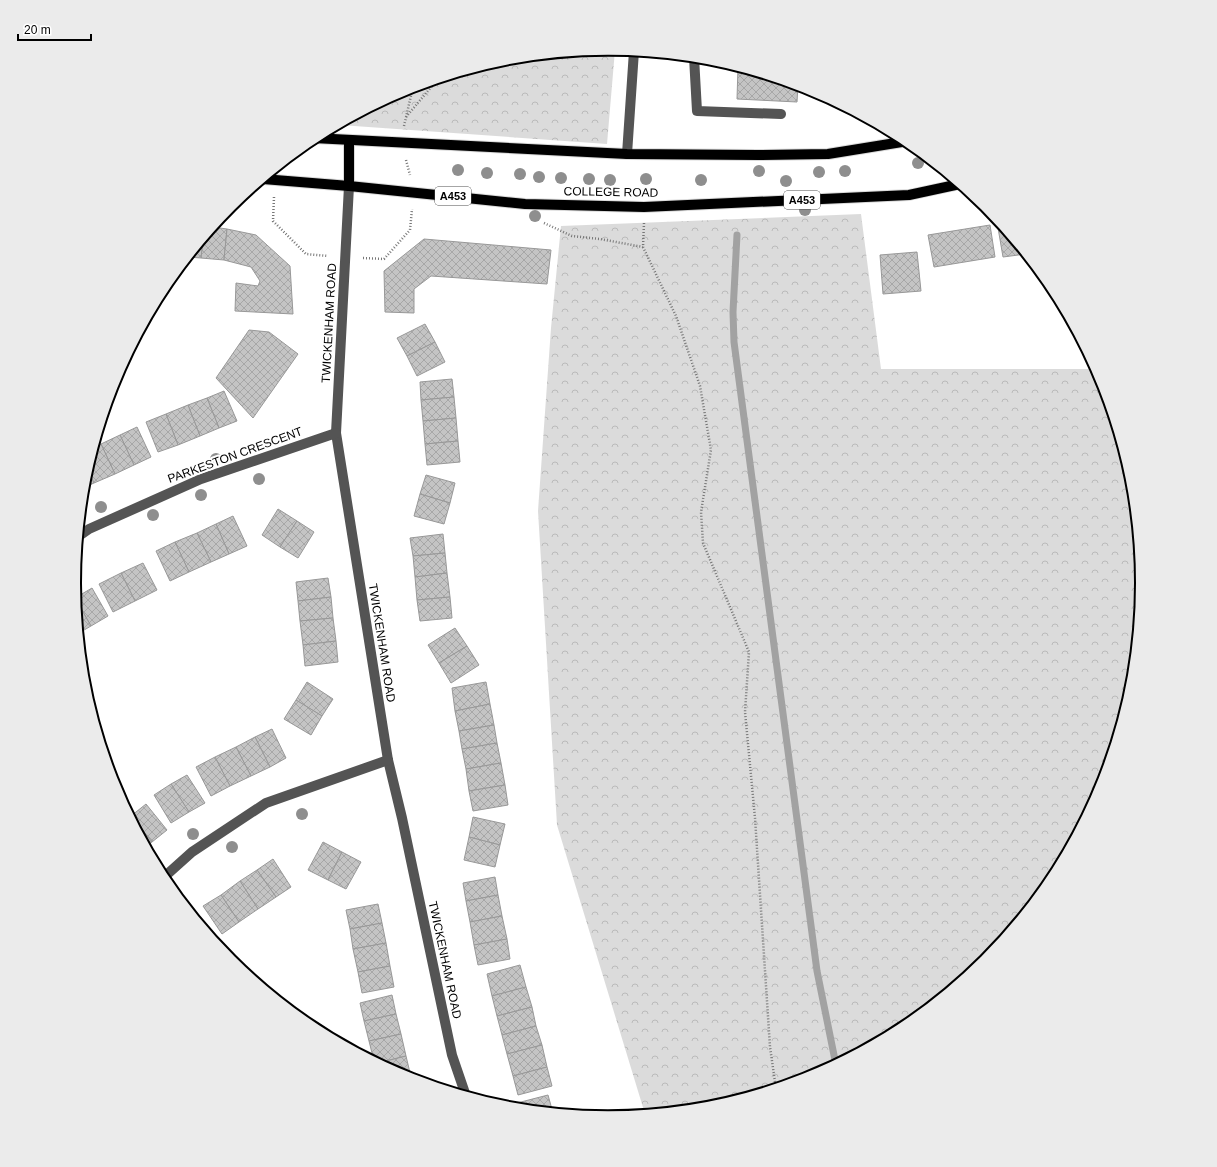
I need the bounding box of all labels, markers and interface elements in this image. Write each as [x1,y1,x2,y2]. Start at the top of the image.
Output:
scale bar [18,16,91,42]
text: 20 m [24,23,51,37]
street label: COLLEGE ROAD [564,184,659,200]
road number: A453 [435,187,471,205]
road number: A453 [784,191,820,209]
street label: TWICKENHAM ROAD [319,262,339,383]
street label: PARKESTON CRESCENT [166,424,305,486]
street label: TWICKENHAM ROAD [366,583,398,704]
street label: TWICKENHAM ROAD [426,900,464,1020]

